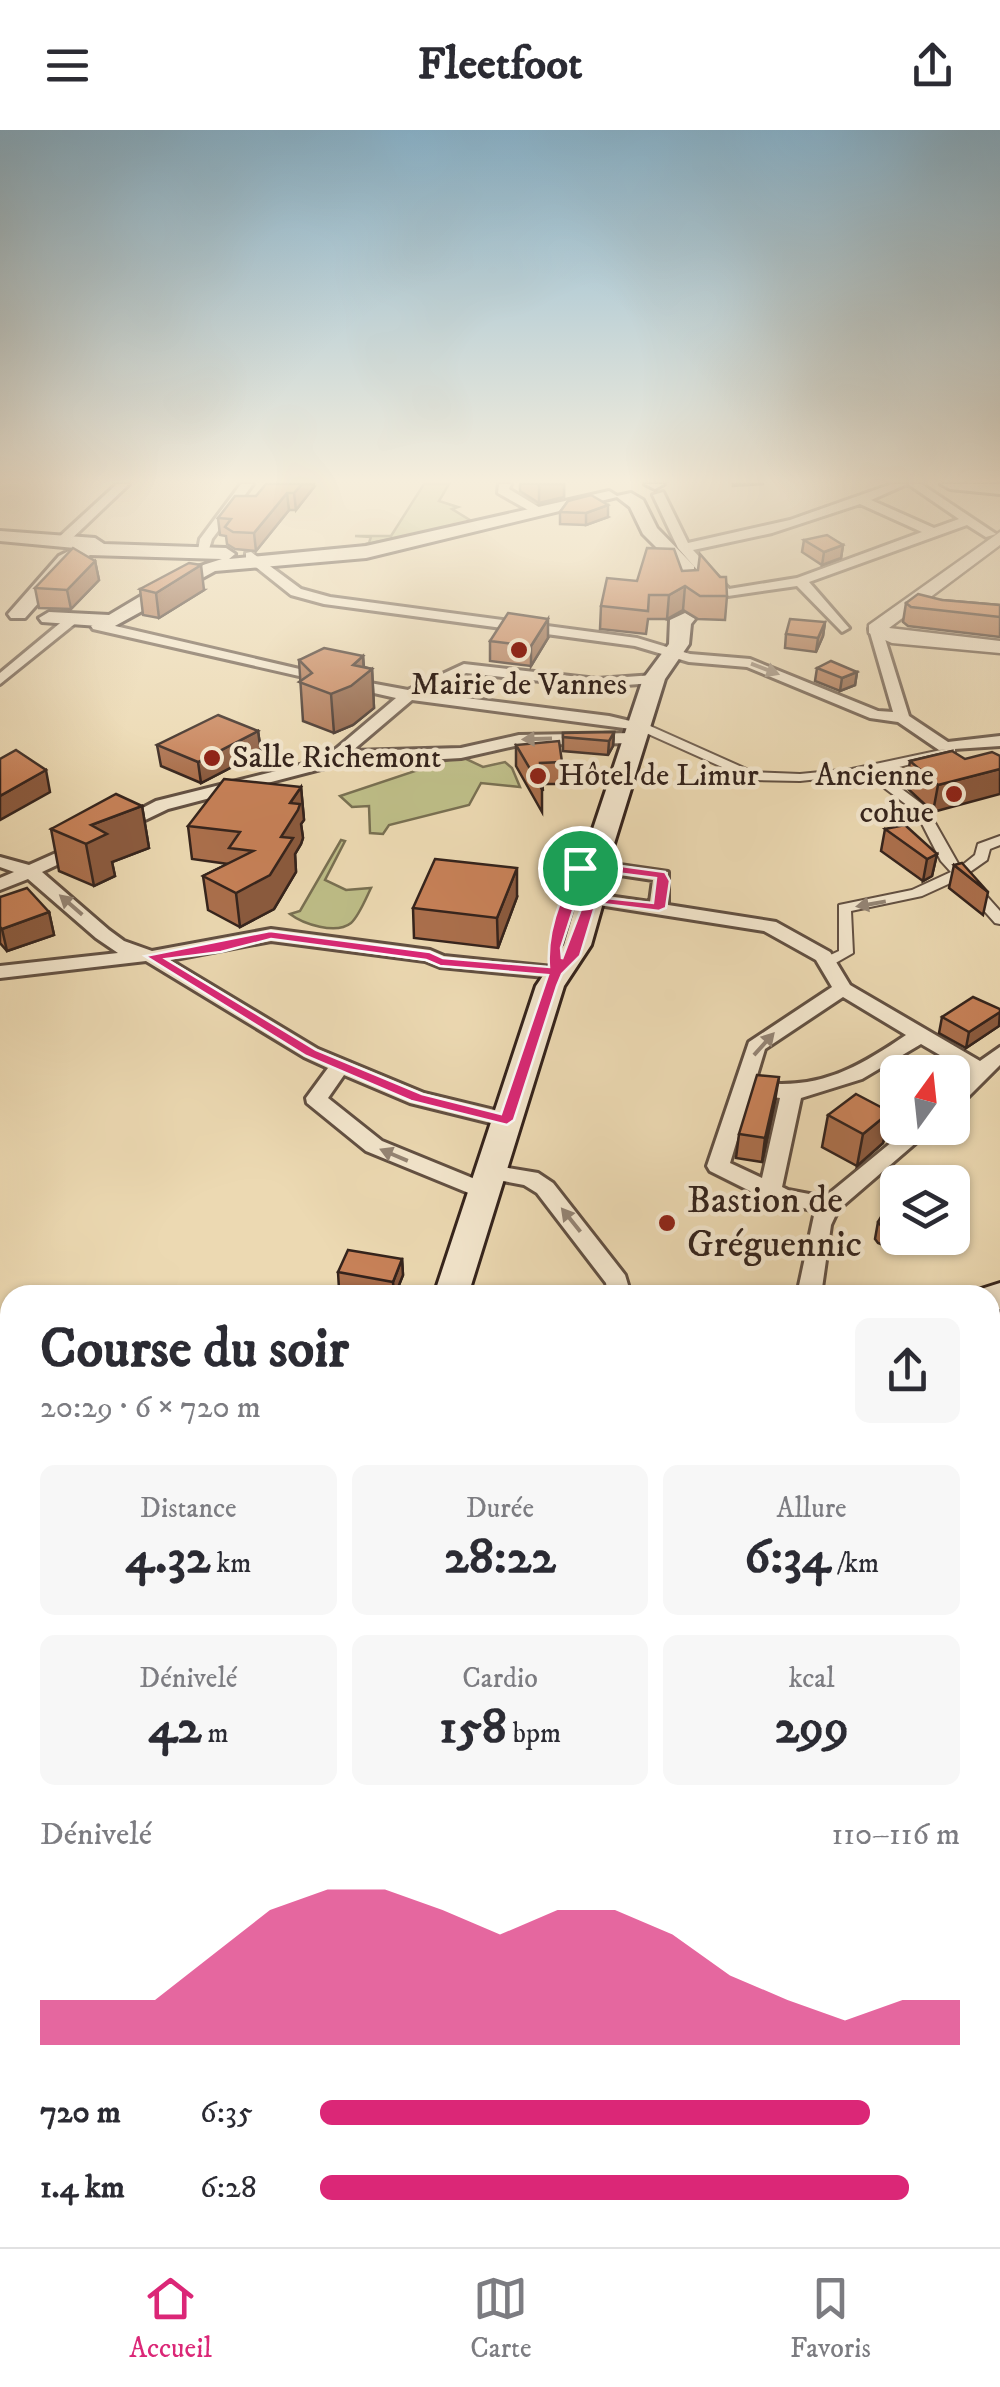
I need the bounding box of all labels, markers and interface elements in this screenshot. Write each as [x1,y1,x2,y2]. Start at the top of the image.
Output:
text: Fleetfoot [418,37,582,93]
icon: menu [40,38,95,93]
icon: share [905,38,960,93]
marker: Mairie de Vannes [508,639,530,661]
one-way arrow [751,662,781,677]
place label: Mairie de Vannes [411,665,627,705]
one-way arrow [521,731,553,747]
place label: Salle Richemont [232,738,441,778]
marker: Salle Richemont [201,747,223,769]
place label: Hôtel de Limur [558,756,759,796]
place label: Ancienne cohue [815,756,934,833]
marker: Hôtel de Limur [527,765,549,787]
marker: Ancienne cohue [943,783,965,805]
pin [538,826,623,911]
icon: arrive [553,841,608,896]
one-way arrow [59,895,84,917]
one-way arrow [855,897,887,912]
one-way arrow [752,1033,775,1057]
north arrow [880,1055,970,1145]
map controls [880,1055,970,1255]
one-way arrow [379,1147,409,1163]
button: layers [880,1165,970,1255]
place label: Bastion de Gréguennic [687,1177,862,1269]
one-way arrow [561,1207,582,1232]
marker: Bastion de Gréguennic [656,1212,678,1234]
text: Course du soir [40,1316,349,1385]
button: share [855,1318,960,1423]
text: 20:29 · 6 × 720 m [40,1388,261,1428]
text: Distance [140,1491,237,1526]
text: Durée [466,1491,534,1526]
text: Allure [777,1491,847,1526]
text: 4.32 [125,1526,210,1589]
text: 28:22 [444,1526,556,1589]
text: 6:34 [744,1526,831,1589]
text: km [210,1546,251,1581]
text: /km [831,1546,879,1581]
text: Dénivelé [139,1661,237,1696]
text: Cardio [462,1661,538,1696]
text: kcal [789,1661,835,1696]
text: 42 [148,1696,201,1759]
text: 158 [439,1696,507,1759]
text: 299 [774,1696,849,1759]
text: m [201,1716,229,1751]
text: bpm [507,1716,561,1751]
text: Dénivelé [40,1815,152,1855]
text: 110–116 m [832,1815,960,1855]
text: 720 m [40,2093,121,2133]
text: 6:35 [200,2093,253,2133]
text: 1.4 km [40,2168,125,2208]
text: 6:28 [200,2168,257,2208]
tab: Accueil [129,2271,212,2366]
tab: Carte [470,2271,532,2366]
tab: Favoris [790,2271,871,2366]

